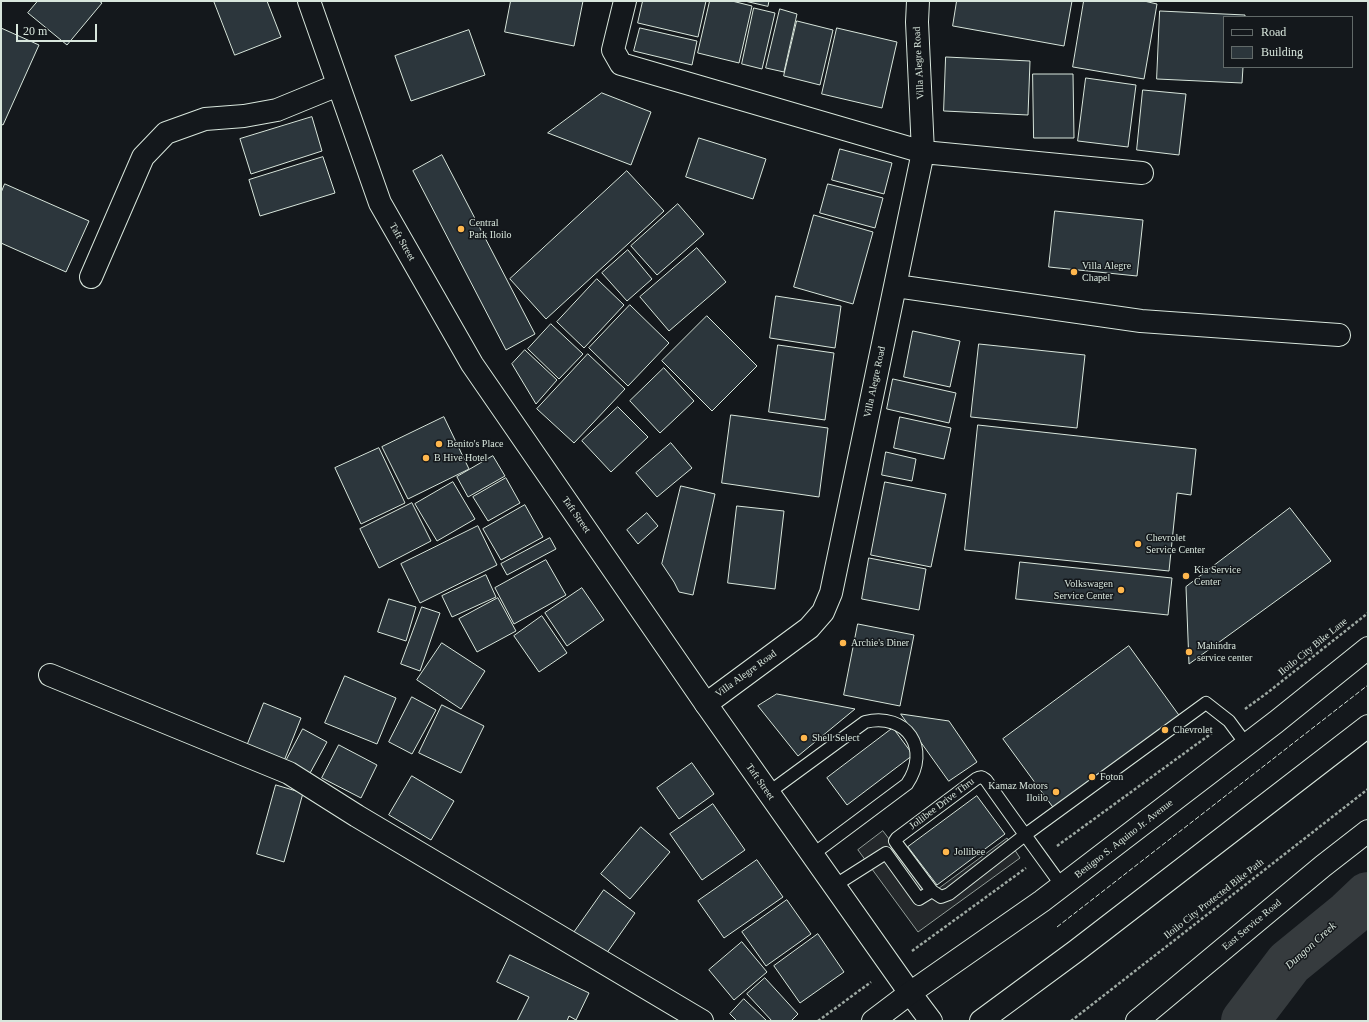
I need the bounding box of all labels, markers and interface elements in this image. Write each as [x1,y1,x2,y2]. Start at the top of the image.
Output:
scale bar [18,16,99,42]
legend [1223,16,1353,68]
text: 20 m [23,24,47,38]
text: Road [1261,25,1286,39]
street label: Villa Alegre Road [911,26,927,100]
text: Building [1261,45,1303,59]
place label: Central Park Iloilo [469,217,511,240]
street label: Taft Street [386,221,418,263]
marker: Central Park Iloilo [456,224,466,234]
place label: Villa Alegre Chapel [1082,260,1131,284]
marker: Villa Alegre Chapel [1069,267,1079,277]
street label: Villa Alegre Road [862,345,888,419]
place label: Benito's Place [447,438,504,450]
marker: Benito's Place [434,439,444,449]
place label: B Hive Hotel [434,452,487,464]
marker: B Hive Hotel [421,453,431,463]
street label: Taft Street [559,494,593,536]
place label: Chevrolet Service Center [1146,532,1205,556]
marker: Chevrolet Service Center [1133,539,1143,549]
place label: Kia Service Center [1194,564,1241,588]
marker: Kia Service Center [1181,571,1191,581]
place label: Volkswagen Service Center [1054,578,1113,602]
marker: Volkswagen Service Center [1116,585,1126,595]
street label: Iloilo City Bike Lane [1276,616,1350,678]
place label: Archie's Diner [851,637,909,649]
marker: Archie's Diner [838,638,848,648]
place label: Mahindra service center [1197,640,1252,664]
marker: Mahindra service center [1184,647,1194,657]
street label: Villa Alegre Road [713,648,779,700]
place label: Chevrolet [1173,724,1212,736]
marker: Chevrolet [1160,725,1170,735]
place label: Shell Select [812,732,859,744]
marker: Shell Select [799,733,809,743]
street label: Taft Street [743,761,777,803]
place label: Foton [1100,771,1123,783]
marker: Foton [1087,772,1097,782]
street label: Jollibee Drive Thru [907,776,977,832]
place label: Kamaz Motors Iloilo [988,780,1048,804]
marker: Kamaz Motors Iloilo [1051,787,1061,797]
street label: Benigno S. Aquino Jr. Avenue [1072,797,1176,881]
place label: Jollibee [954,846,985,858]
marker: Jollibee [941,847,951,857]
street label: Iloilo City Protected Bike Path [1162,856,1266,942]
street label: East Service Road [1220,897,1284,953]
water label: Dungon Creek [1283,920,1339,972]

